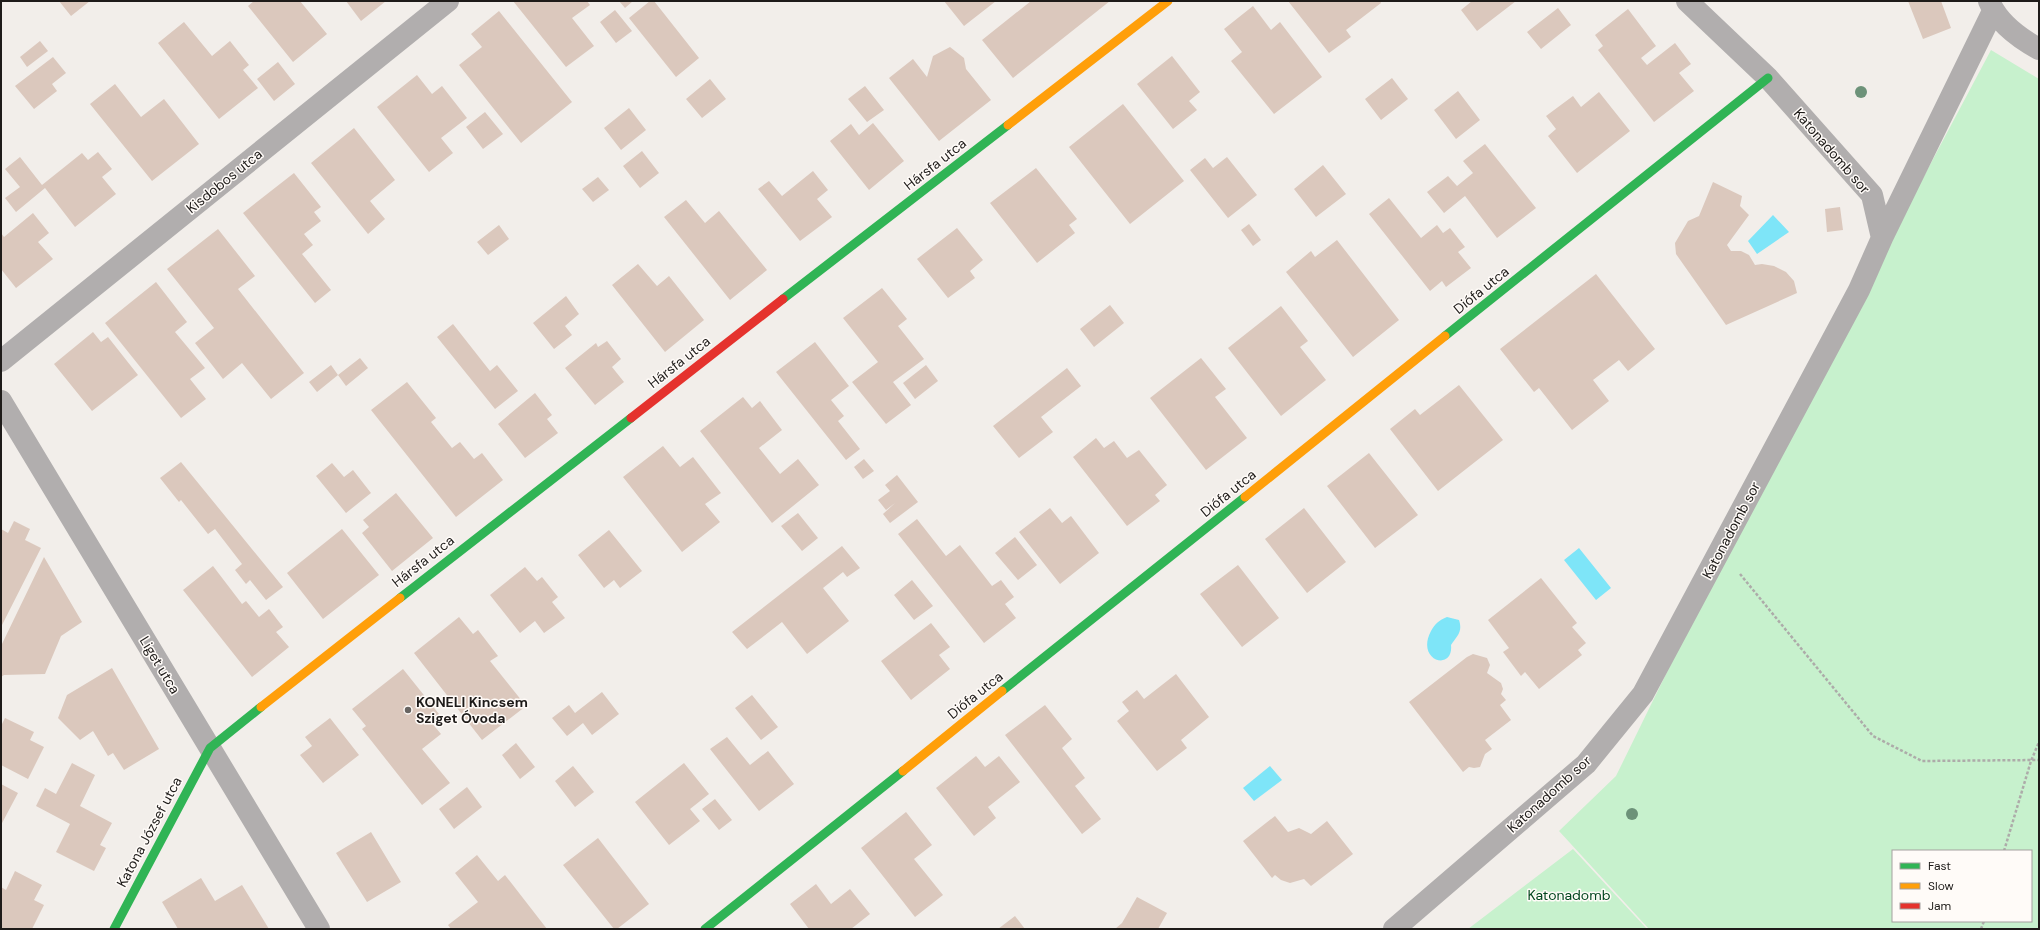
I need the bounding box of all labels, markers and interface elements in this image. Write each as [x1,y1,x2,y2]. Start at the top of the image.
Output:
street label: Katonadomb sor [1790,105,1874,197]
street label: Hársfa utca [900,134,970,194]
street label: Kisdobos utca [182,145,266,217]
street label: Diófa utca [1450,262,1512,318]
street label: Hársfa utca [644,332,714,392]
street label: Diófa utca [1197,465,1259,521]
street label: Katonadomb sor [1698,478,1764,582]
street label: Hársfa utca [388,531,458,591]
street label: Liget utca [136,633,184,697]
street label: Diófa utca [944,667,1006,723]
place label: KONELI Kincsem Sziget Óvoda [416,693,528,727]
marker: KONELI Kincsem Sziget Óvoda [403,705,413,715]
street label: Katonadomb sor [1503,751,1595,837]
street label: Katona József utca [112,774,186,890]
legend [1892,850,2032,922]
text: Fast [1928,858,1951,874]
text: Slow [1928,878,1954,894]
park label: Katonadomb [1528,886,1611,904]
text: Jam [1928,898,1951,914]

